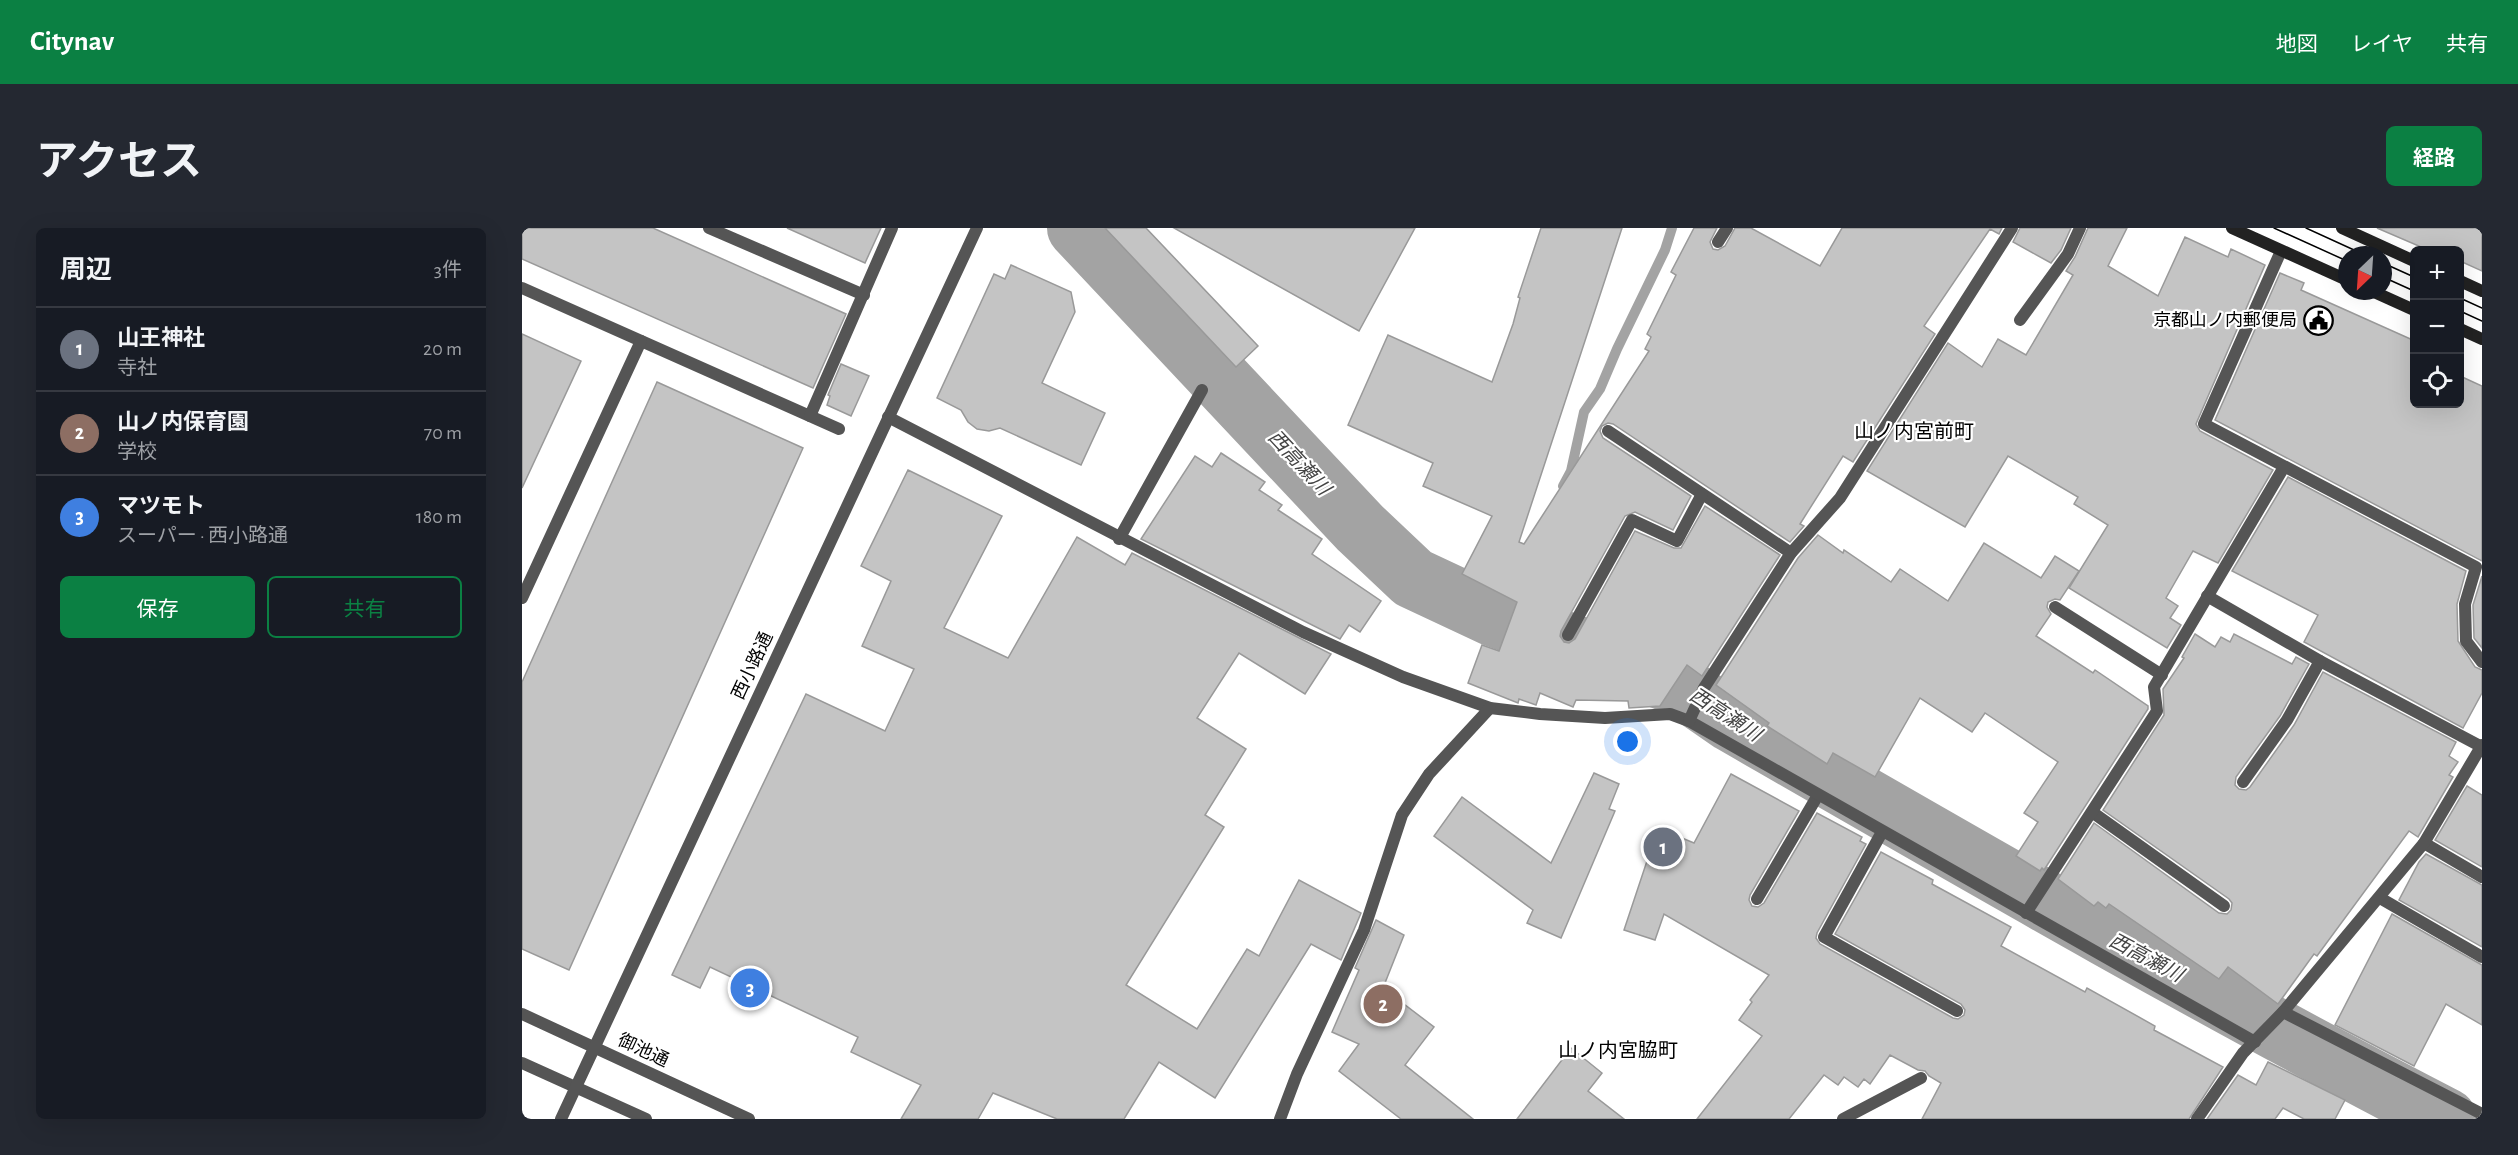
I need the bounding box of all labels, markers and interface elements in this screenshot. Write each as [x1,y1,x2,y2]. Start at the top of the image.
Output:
text: Citynav [30,28,114,56]
text: 地図 [2276,34,2318,55]
text: レイヤ [2351,34,2413,55]
text: 共有 [2446,34,2488,55]
button: 経路 [2386,126,2482,186]
text: アクセス [36,141,202,183]
north arrow [2338,246,2392,300]
map controls [2410,246,2464,408]
button: + [2410,246,2464,300]
text: 周辺 [60,257,112,283]
text: 3件 [434,260,462,280]
button: − [2410,300,2464,354]
public building icon: 京都山ノ内郵便局 [2302,305,2334,337]
place label: 京都山ノ内郵便局 [2153,311,2297,330]
text: 山王神社 [117,327,205,349]
text: 1 [76,339,83,359]
text: 20 m [423,339,462,359]
button: locate [2410,354,2464,408]
text: 寺社 [117,358,157,378]
text: 山ノ内保育園 [117,411,249,433]
district label: 山ノ内宮前町 [1854,421,1974,442]
text: 2 [75,423,84,443]
text: 70 m [424,423,462,443]
water label: 西高瀬川 [1264,426,1336,501]
text: 学校 [117,442,157,462]
text: マツモト [117,495,205,517]
text: 3 [75,507,84,527]
text: 180 m [416,507,462,527]
text: スーパー · 西小路通 [117,526,288,546]
button: 保存 [60,576,255,638]
button: 共有 [267,576,462,638]
street label: 西小路通 [729,629,776,702]
water label: 西高瀬川 [1686,684,1766,746]
your location [1613,727,1642,756]
pin: 1 [1644,824,1682,870]
water label: 西高瀬川 [2106,930,2188,987]
pin: 3 [730,966,770,1011]
pin: 2 [1364,982,1402,1026]
street label: 御池通 [615,1030,672,1071]
district label: 山ノ内宮脇町 [1558,1039,1678,1061]

